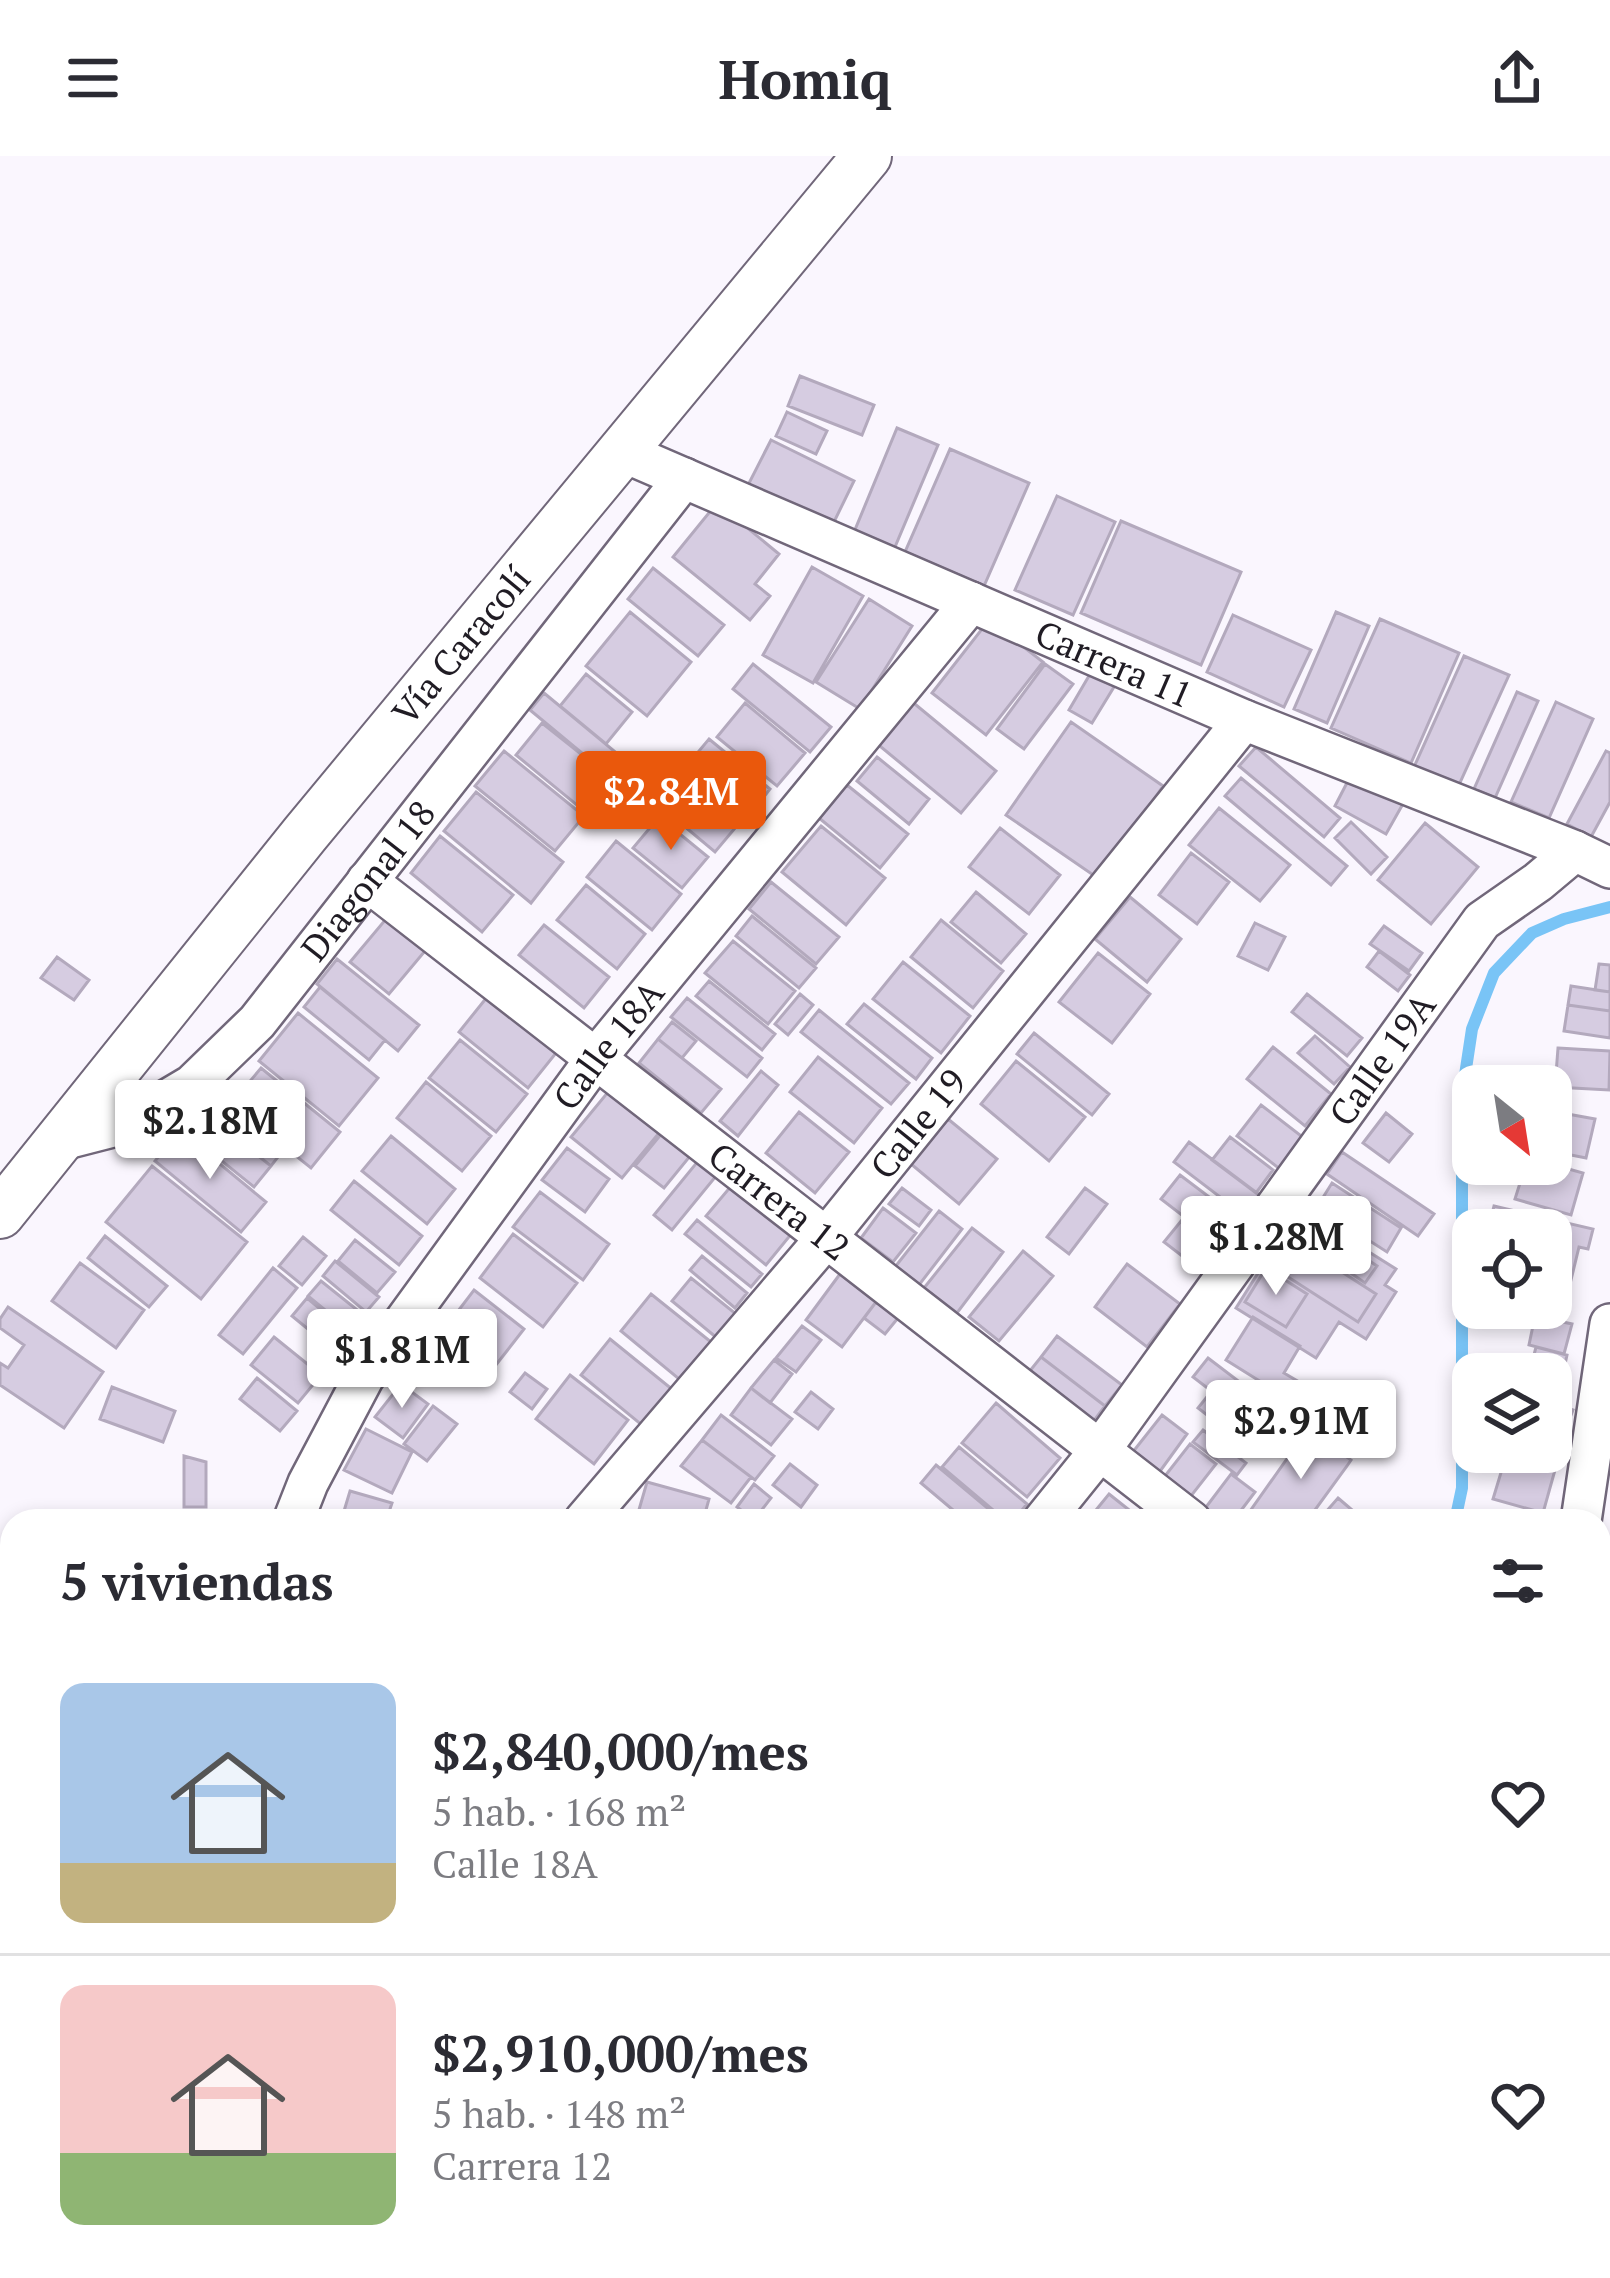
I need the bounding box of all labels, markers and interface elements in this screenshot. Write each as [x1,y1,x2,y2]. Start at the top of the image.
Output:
text: Homiq [718,43,892,114]
icon: menu [60,45,126,111]
icon: share [1484,45,1550,111]
street label: Vía Caracolí [381,556,540,734]
street label: Carrera 11 [1029,609,1200,718]
pin: $2.84M [573,751,769,853]
text: $2.84M [603,764,739,816]
street label: Diagonal 18 [290,791,445,970]
street label: Calle 18A [542,970,674,1119]
street label: Calle 19A [1318,983,1446,1135]
street label: Calle 19 [859,1059,976,1188]
north arrow [1452,1065,1572,1185]
map controls [1452,1065,1572,1473]
pin: $2.18M [112,1080,308,1182]
text: $2.18M [142,1093,278,1145]
street label: Carrera 12 [699,1131,860,1270]
pin: $1.28M [1178,1196,1374,1298]
text: $1.28M [1208,1209,1344,1261]
button: locate [1452,1209,1572,1329]
pin: $1.81M [304,1309,500,1411]
text: $1.81M [334,1322,470,1374]
button: layers [1452,1353,1572,1473]
pin: $2.91M [1203,1380,1399,1482]
text: $2.91M [1233,1393,1369,1445]
text: 5 viviendas [60,1547,334,1615]
icon: filters [1485,1548,1551,1614]
text: $2,840,000/mes [432,1717,809,1785]
icon: home [156,1731,300,1875]
icon: heart [1485,1770,1551,1836]
text: 5 hab. · 168 m² [432,1785,686,1837]
text: Calle 18A [432,1837,598,1889]
text: $2,910,000/mes [432,2019,809,2087]
icon: home [156,2033,300,2177]
icon: heart [1485,2072,1551,2138]
text: 5 hab. · 148 m² [432,2087,686,2139]
text: Carrera 12 [432,2139,612,2191]

